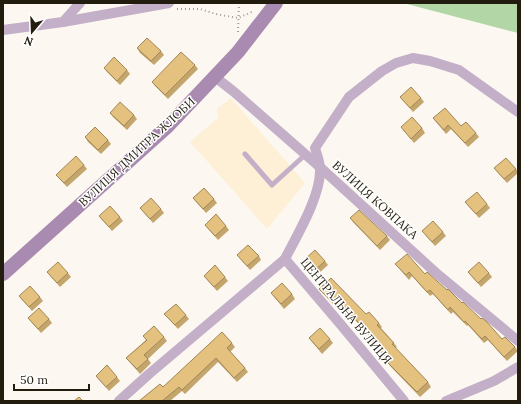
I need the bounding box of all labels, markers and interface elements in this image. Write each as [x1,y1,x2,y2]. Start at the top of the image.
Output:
north arrow [12,12,52,52]
text: N [22,33,35,49]
street label: ВУЛИЦЯ ДМИТРА ЖЛОБИ [75,94,198,209]
street label: ВУЛИЦЯ КОВПАКА [329,157,422,242]
street label: ЦЕНТРАЛЬНА ВУЛИЦЯ [298,255,395,367]
scale bar [14,366,89,392]
text: 50 m [20,372,48,387]

